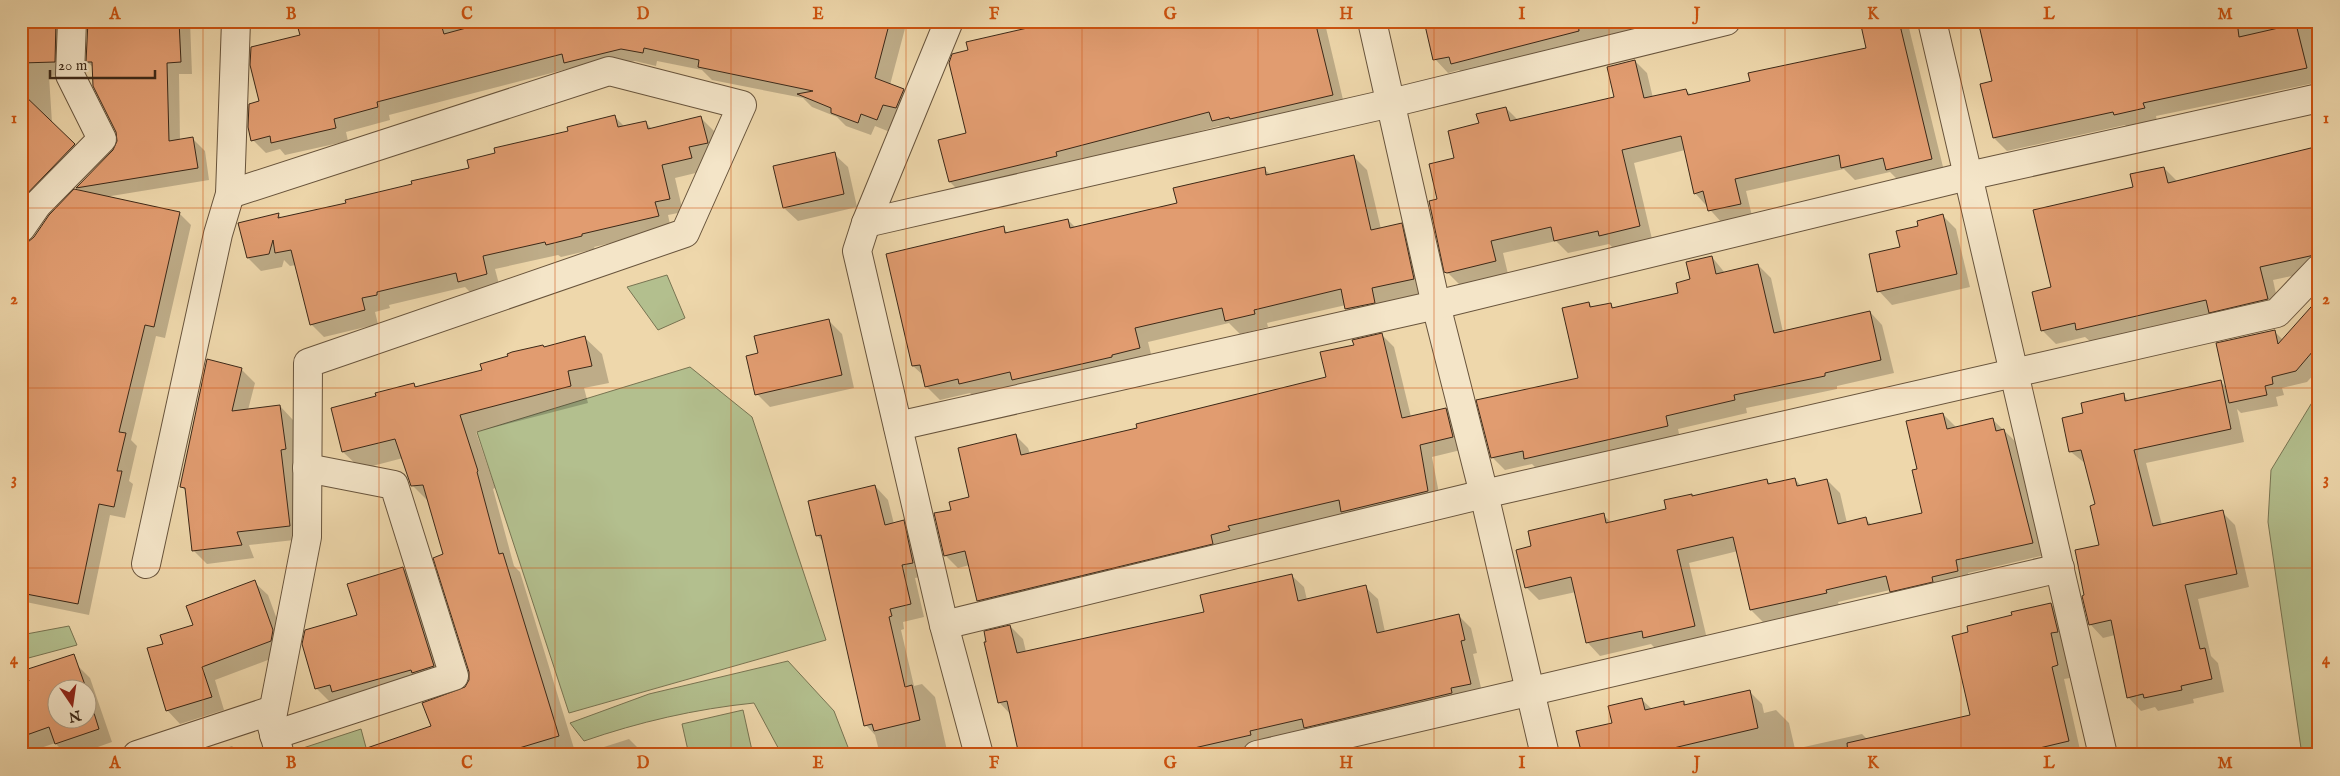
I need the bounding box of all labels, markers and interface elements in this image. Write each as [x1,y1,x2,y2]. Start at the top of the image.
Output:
text: A [109,5,122,25]
text: B [286,5,297,25]
text: C [461,5,473,25]
text: D [637,5,650,25]
text: E [812,5,824,25]
text: F [989,5,1000,25]
text: G [1164,5,1177,25]
text: H [1339,5,1353,25]
text: I [1519,5,1526,25]
text: J [1692,5,1701,25]
text: K [1867,5,1880,25]
text: L [2043,5,2055,25]
text: M [2217,5,2233,25]
scale bar [50,48,155,80]
text: 20 m [58,56,88,75]
text: 1 [11,109,17,129]
text: 1 [2323,109,2329,129]
text: 2 [10,290,18,310]
text: 2 [2322,290,2330,310]
text: 3 [11,470,17,490]
text: 3 [2323,470,2329,490]
text: 4 [10,650,19,670]
text: 4 [2322,650,2331,670]
north arrow [48,678,98,728]
text: N [67,705,84,726]
text: A [109,754,122,774]
text: B [286,754,297,774]
text: C [461,754,473,774]
text: D [637,754,650,774]
text: E [812,754,824,774]
text: F [989,754,1000,774]
text: G [1164,754,1177,774]
text: H [1339,754,1353,774]
text: I [1519,754,1526,774]
text: J [1692,754,1701,774]
text: K [1867,754,1880,774]
text: L [2043,754,2055,774]
text: M [2217,754,2233,774]

